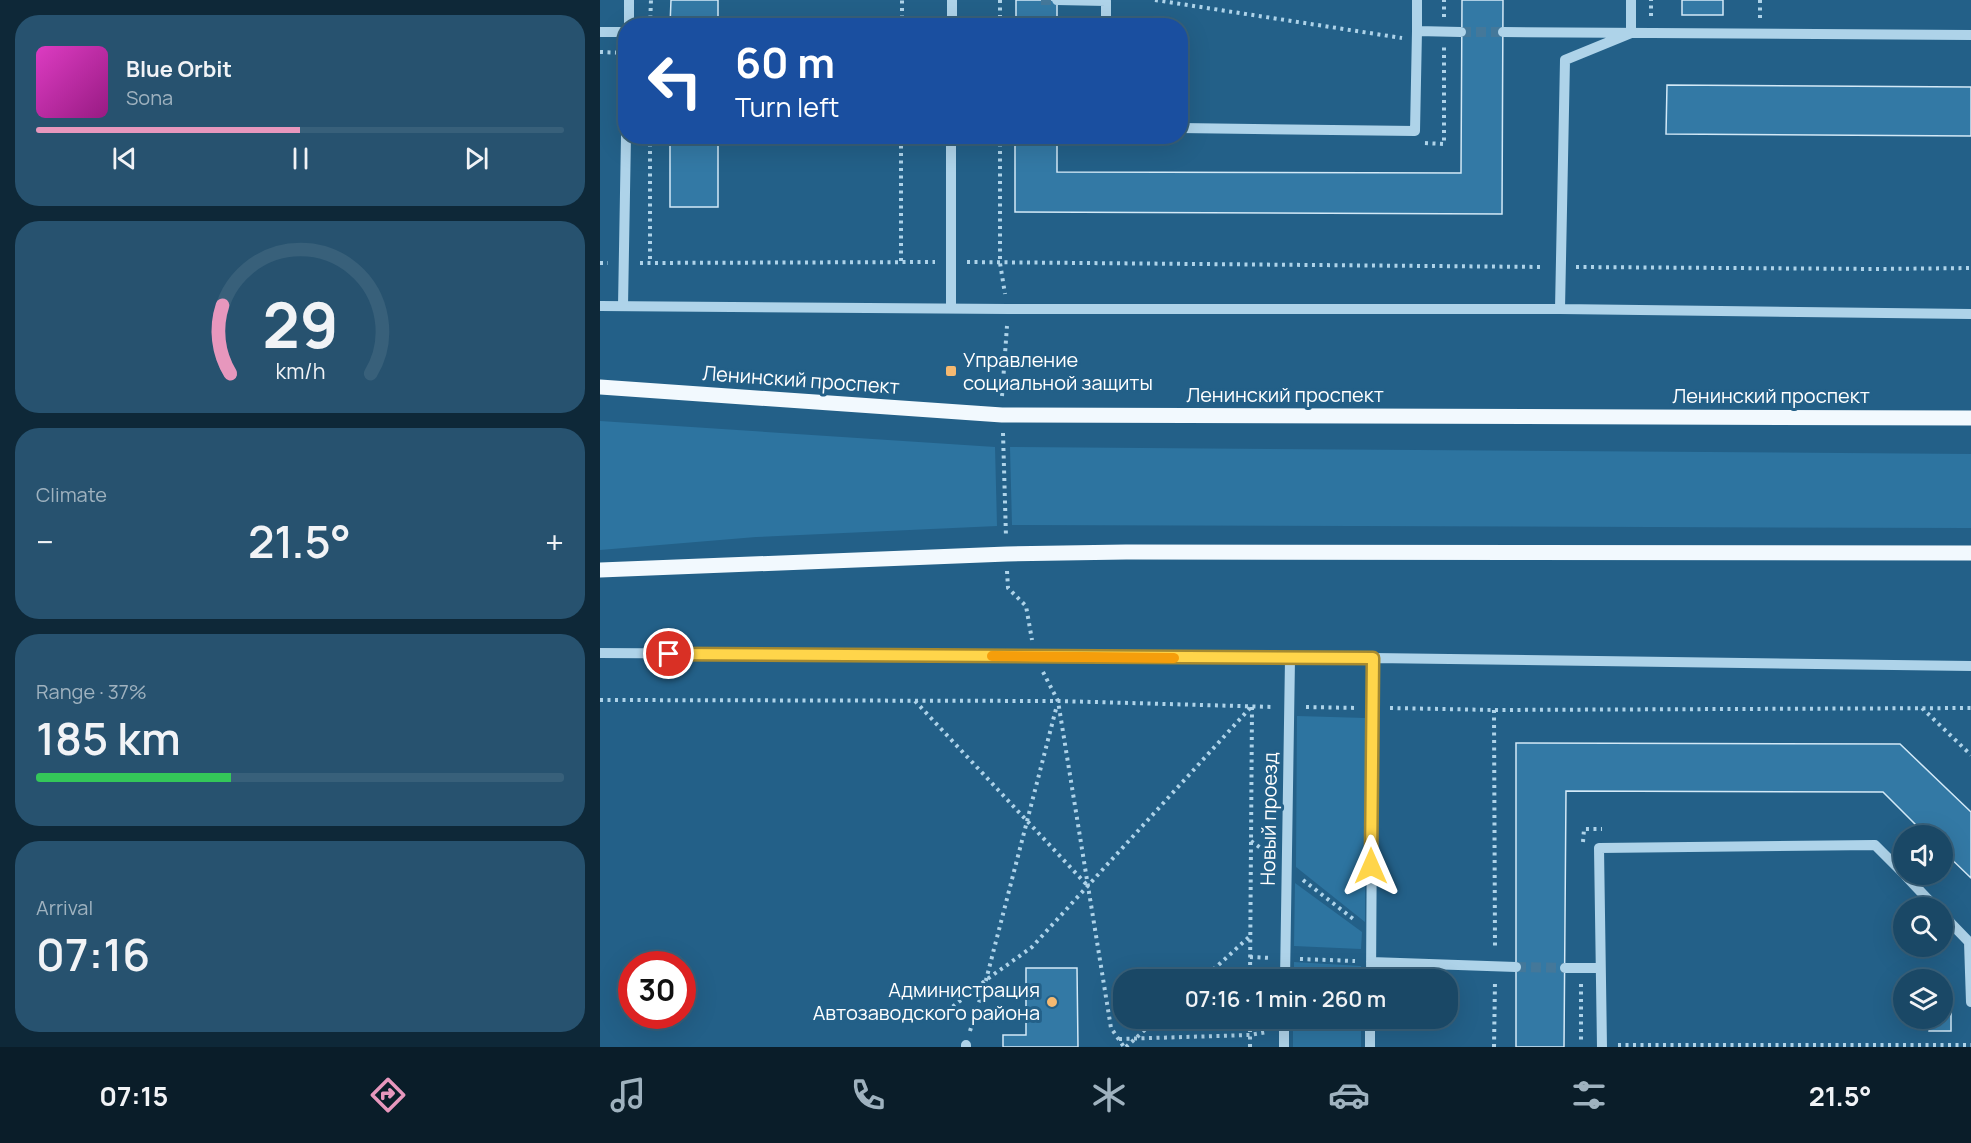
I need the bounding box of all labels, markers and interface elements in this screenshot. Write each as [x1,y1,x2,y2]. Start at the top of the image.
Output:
text: 60 m [735,33,835,91]
icon: left [636,42,714,120]
text: Blue Orbit [126,54,232,84]
text: Sona [126,84,173,111]
text: Turn left [735,88,839,125]
icon: previous [108,142,141,175]
icon: pause [284,142,317,175]
icon: next [460,142,493,175]
text: 29 [262,281,338,367]
place label: Управление социальной защиты [963,346,1153,396]
text: km/h [275,357,325,386]
street label: Ленинский проспект [701,359,901,400]
marker: Управление социальной защиты [944,364,958,378]
street label: Ленинский проспект [1186,381,1384,408]
street label: Ленинский проспект [1672,382,1870,409]
text: Climate [36,481,107,508]
text: 21.5° [248,510,351,572]
text: − [36,519,54,564]
text: + [545,519,564,564]
pin [643,628,694,679]
icon: arrive [652,637,685,670]
text: Range · 37% [36,678,147,705]
text: 185 km [36,707,181,769]
street label: Новый проезд [1254,752,1283,886]
map controls [1893,825,1953,1029]
button: sound [1893,825,1953,885]
position arrow [1339,834,1403,898]
text: Arrival [36,894,93,921]
button: search [1893,897,1953,957]
text: 07:16 [36,923,150,985]
speed limit sign: 30 [618,951,696,1029]
button: layers [1893,969,1953,1029]
place label: Администрация Автозаводского района [813,976,1040,1026]
text: 07:16 · 1 min · 260 m [1185,984,1386,1014]
marker: Администрация Автозаводского района [1045,995,1059,1009]
icon: directions [367,1074,409,1116]
icon: music [607,1074,649,1116]
icon: phone [847,1074,889,1116]
icon: climate [1088,1074,1130,1116]
icon: car [1328,1074,1370,1116]
icon: filters [1568,1074,1610,1116]
text: 07:15 [99,1077,168,1114]
text: 21.5° [1809,1077,1872,1114]

